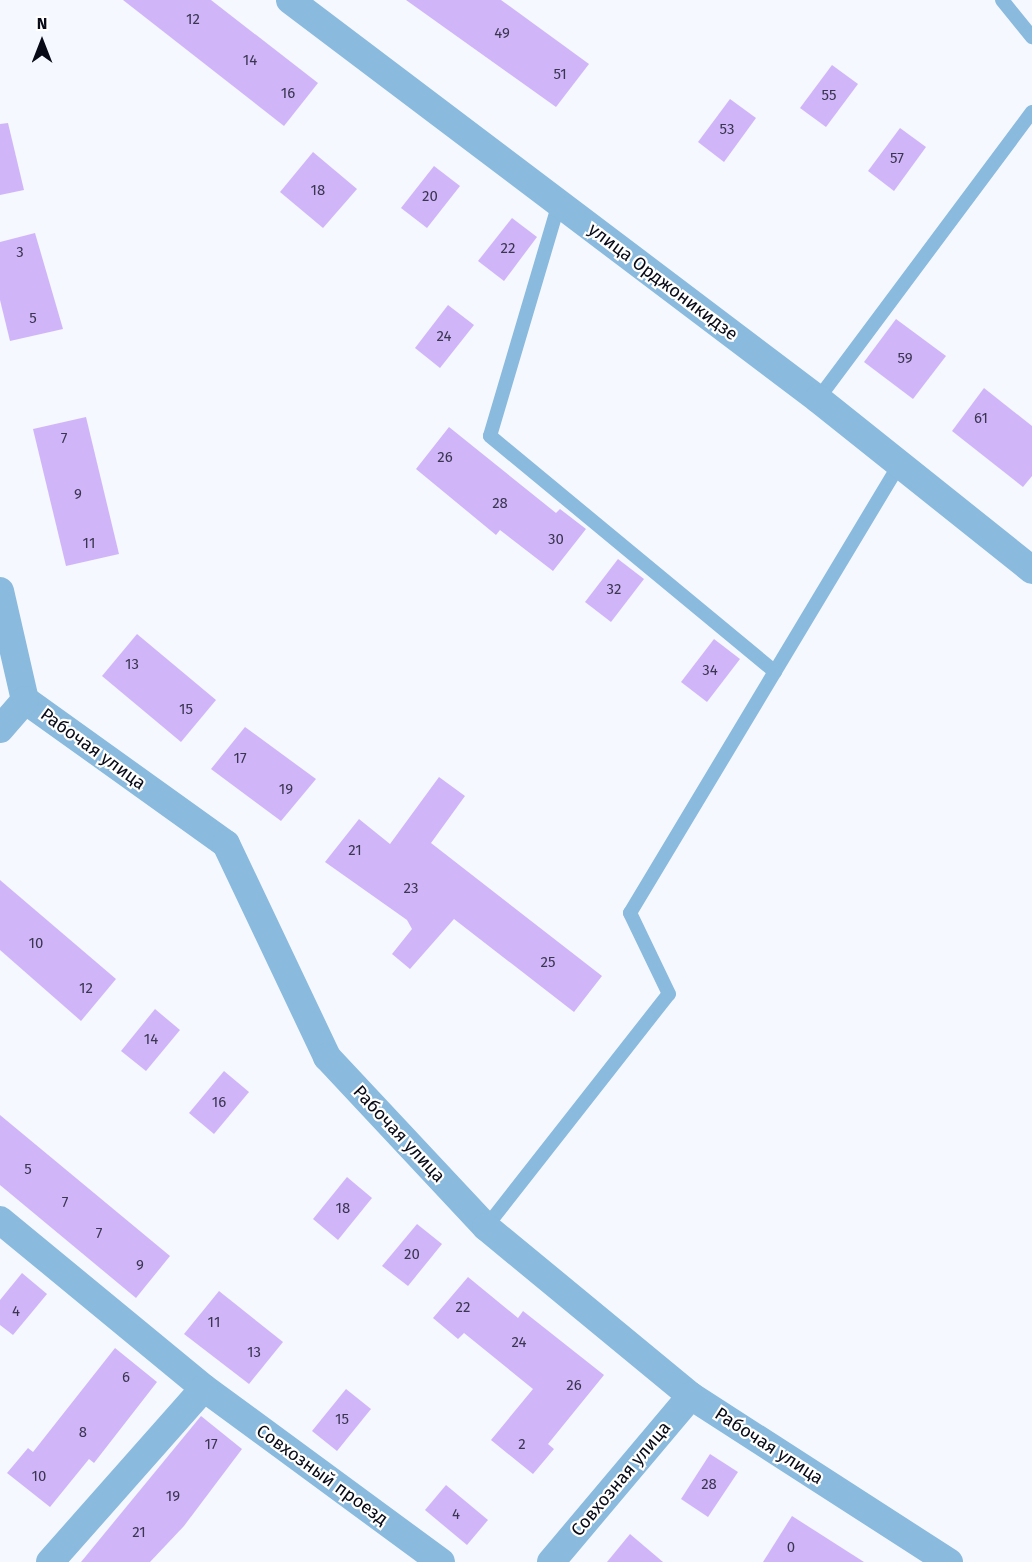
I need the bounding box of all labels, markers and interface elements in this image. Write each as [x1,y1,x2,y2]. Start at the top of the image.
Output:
house number: 12 [186,11,200,29]
north arrow [12,12,72,72]
text: N [37,14,47,33]
house number: 49 [494,25,510,43]
house number: 14 [243,52,257,70]
house number: 51 [553,66,567,84]
house number: 16 [281,85,295,103]
house number: 55 [822,87,836,105]
house number: 53 [720,121,734,139]
house number: 57 [890,150,904,168]
house number: 18 [311,182,325,200]
house number: 20 [422,188,438,206]
street label: улица Орджоникидзе [584,219,742,345]
house number: 22 [501,240,515,258]
house number: 3 [16,244,24,262]
house number: 5 [29,310,37,328]
house number: 24 [437,328,451,346]
house number: 59 [897,350,913,368]
house number: 61 [974,410,988,428]
house number: 7 [61,430,67,448]
house number: 26 [437,449,453,467]
house number: 9 [74,486,82,504]
house number: 28 [492,495,508,513]
house number: 30 [548,531,564,549]
house number: 11 [83,535,95,553]
house number: 32 [607,581,621,599]
house number: 13 [125,656,139,674]
house number: 34 [702,662,718,680]
house number: 15 [179,701,193,719]
street label: Рабочая улица [36,704,150,794]
house number: 17 [233,750,247,768]
house number: 19 [279,781,293,799]
house number: 21 [348,842,362,860]
house number: 23 [404,880,418,898]
house number: 10 [29,935,43,953]
house number: 25 [541,954,555,972]
house number: 12 [79,980,93,998]
house number: 14 [144,1031,158,1049]
street label: Рабочая улица [349,1081,449,1187]
house number: 16 [212,1094,226,1112]
house number: 5 [24,1161,32,1179]
house number: 7 [62,1194,68,1212]
house number: 18 [336,1200,350,1218]
house number: 7 [96,1225,102,1243]
house number: 20 [404,1246,420,1264]
house number: 9 [136,1257,144,1275]
house number: 22 [456,1299,470,1317]
house number: 4 [12,1303,20,1321]
house number: 11 [208,1314,220,1332]
house number: 24 [512,1334,526,1352]
house number: 13 [247,1344,261,1362]
house number: 6 [122,1369,130,1387]
house number: 26 [566,1377,582,1395]
street label: Рабочая улица [711,1403,827,1489]
house number: 15 [335,1411,349,1429]
street label: Совхозная улица [567,1417,675,1541]
street label: Совхозный проезд [252,1420,392,1530]
house number: 8 [79,1424,87,1442]
house number: 17 [204,1436,218,1454]
house number: 2 [518,1436,526,1454]
house number: 10 [32,1468,46,1486]
house number: 28 [701,1476,717,1494]
house number: 19 [166,1488,180,1506]
house number: 4 [452,1506,460,1524]
house number: 21 [132,1524,146,1542]
house number: 0 [787,1539,795,1557]

